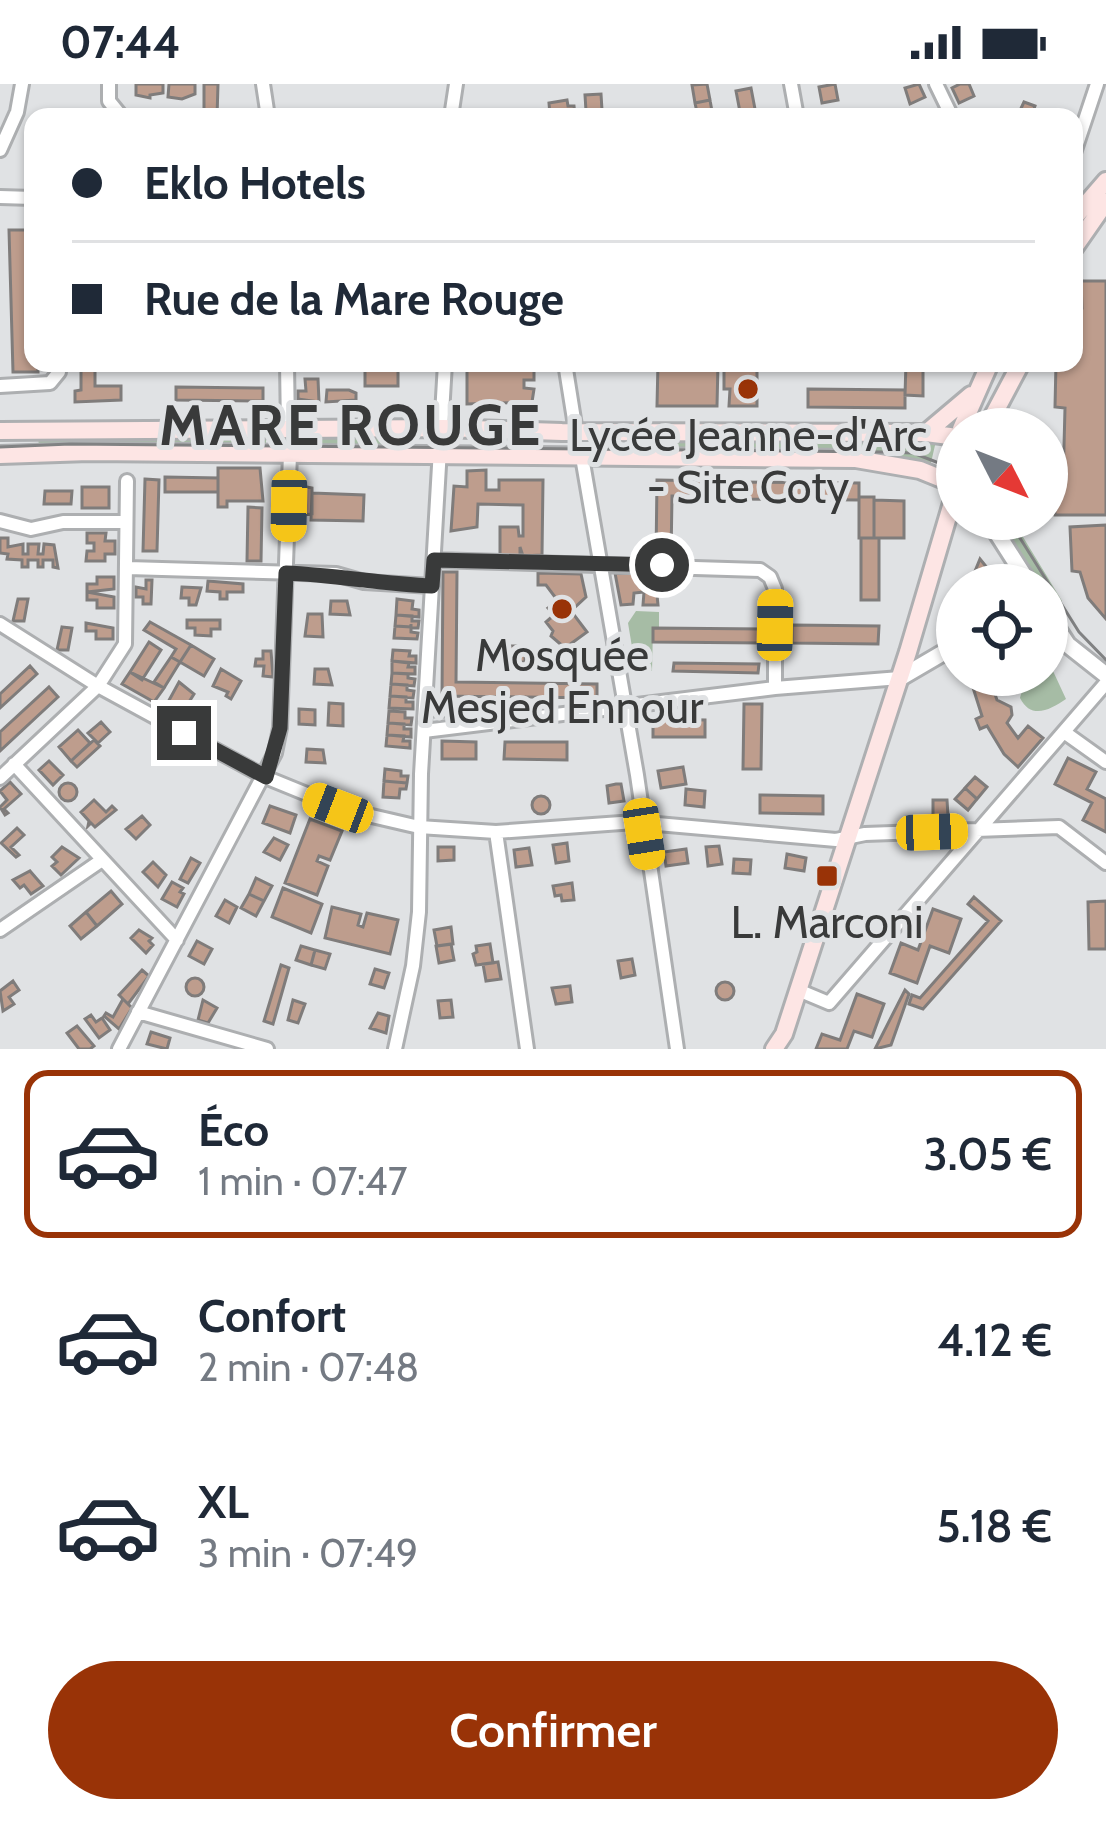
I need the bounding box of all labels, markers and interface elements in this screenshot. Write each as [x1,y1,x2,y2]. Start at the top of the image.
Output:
text: 07:44 [60,15,181,69]
text: Eklo Hotels [144,156,366,210]
text: Rue de la Mare Rouge [144,272,564,326]
marker: Lycée Jeanne-d'Arc - Site Coty [735,376,761,402]
district label: MARE ROUGE [159,390,543,459]
place label: Lycée Jeanne-d'Arc - Site Coty [569,408,927,514]
north arrow [936,408,1068,540]
map controls [936,408,1068,696]
car [270,470,308,542]
route start [635,538,689,592]
button: locate [936,564,1068,696]
car [756,589,794,661]
marker: Mosquée Mesjed Ennour [549,596,575,622]
place label: Mosquée Mesjed Ennour [421,628,704,734]
route end [157,706,211,760]
car [298,778,378,838]
car [621,796,667,872]
car [895,813,969,851]
marker: L. Marconi [814,863,840,889]
place label: L. Marconi [730,895,924,949]
icon: car [54,1100,162,1208]
text: Éco [198,1103,269,1157]
text: 3.05 € [923,1127,1052,1181]
text: 1 min · 07:47 [198,1157,407,1205]
icon: car [54,1286,162,1394]
text: Confort [198,1289,346,1343]
text: 4.12 € [937,1313,1052,1367]
text: 2 min · 07:48 [198,1343,419,1391]
icon: car [54,1472,162,1580]
text: XL [198,1475,249,1529]
text: 5.18 € [936,1499,1052,1553]
text: 3 min · 07:49 [198,1529,418,1577]
button: Confirmer [48,1661,1058,1799]

